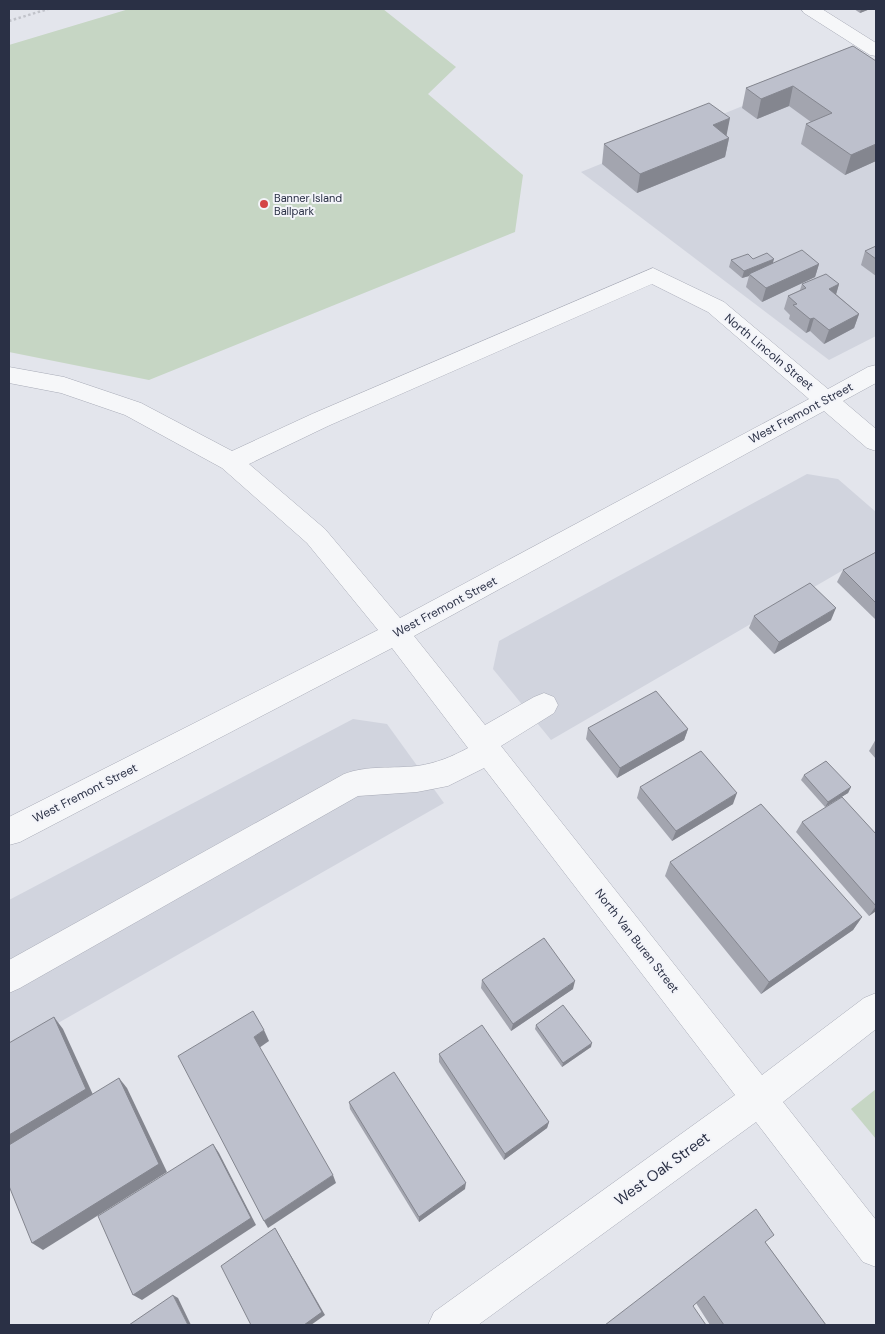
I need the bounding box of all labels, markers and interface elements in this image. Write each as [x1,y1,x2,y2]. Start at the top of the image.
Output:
place label: Banner Island Ballpark [274,191,342,218]
marker: Banner Island Ballpark [258,198,270,210]
street label: North Lincoln Street [721,310,817,394]
street label: West Fremont Street [746,379,856,447]
street label: West Fremont Street [390,573,500,641]
street label: West Fremont Street [30,760,140,826]
street label: North Van Buren Street [591,886,683,997]
street label: West Oak Street [610,1128,714,1210]

